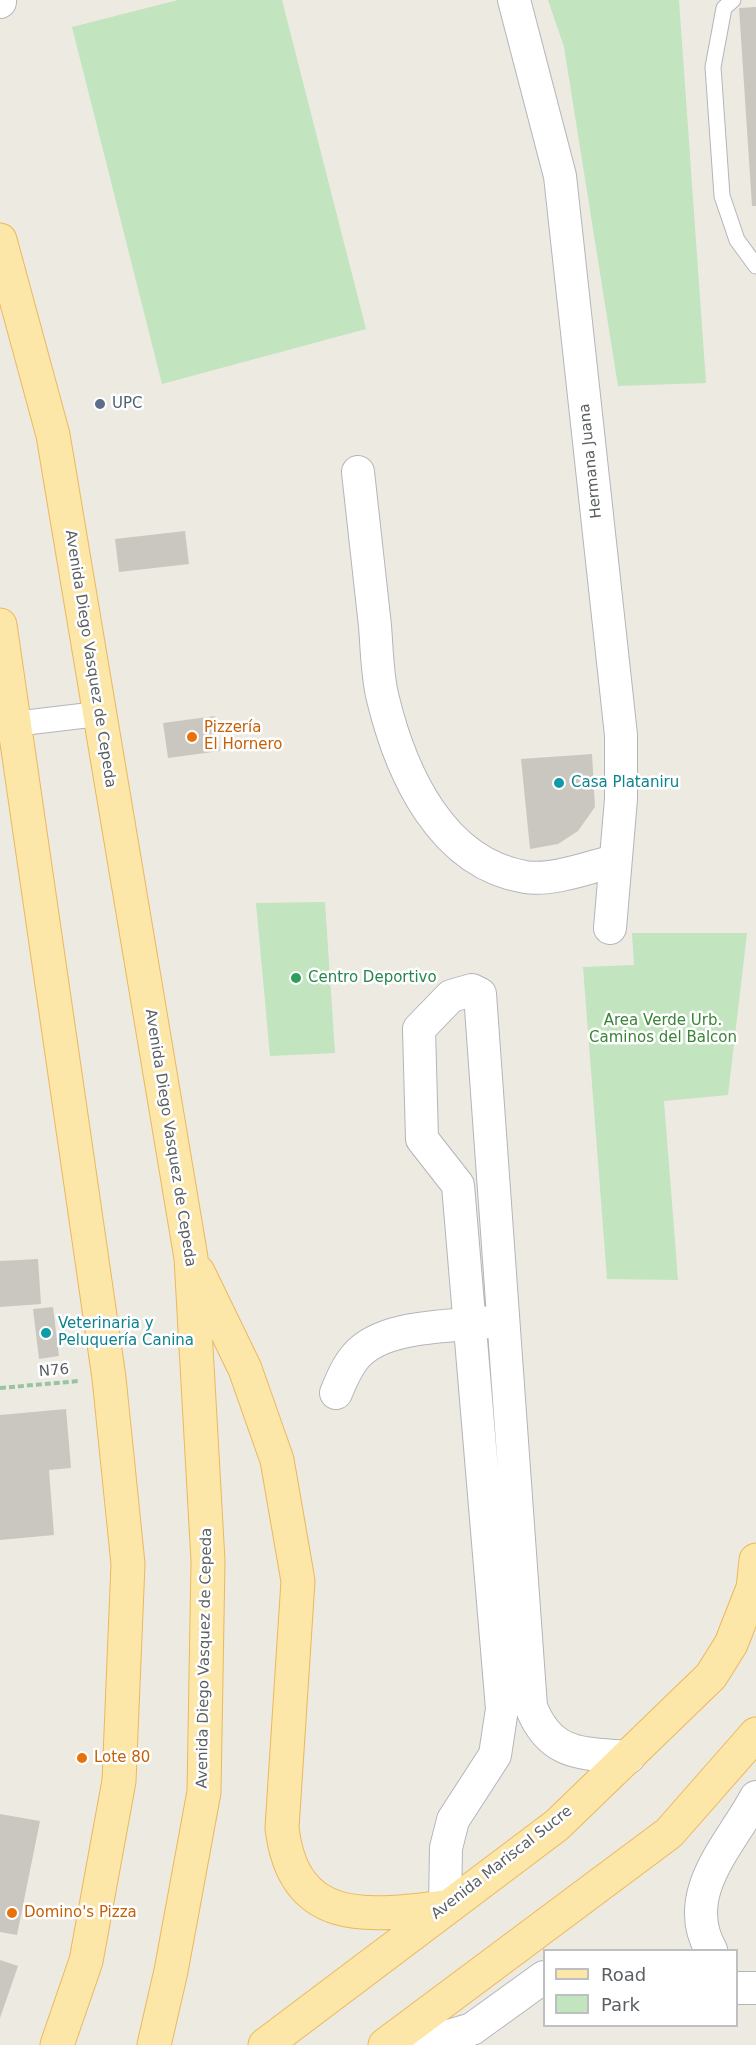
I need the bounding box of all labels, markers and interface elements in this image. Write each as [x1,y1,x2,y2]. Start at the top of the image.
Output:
place label: UPC [112,395,142,413]
marker: UPC [93,397,107,411]
street label: Hermana Juana [576,403,606,519]
street label: Avenida Diego Vasquez de Cepeda [61,529,119,789]
place label: Pizzería El Hornero [204,719,283,754]
marker: Pizzería El Hornero [185,730,199,744]
place label: Casa Plataniru [571,774,679,792]
marker: Casa Plataniru [552,776,566,790]
place label: Centro Deportivo [308,969,437,987]
marker: Centro Deportivo [289,971,303,985]
street label: Avenida Diego Vasquez de Cepeda [141,1008,199,1268]
park label: Area Verde Urb. Caminos del Balcon [589,1012,737,1047]
place label: Veterinaria y Peluquería Canina [58,1315,194,1350]
marker: Veterinaria y Peluquería Canina [39,1326,53,1340]
street label: N76 [38,1361,70,1381]
street label: Avenida Diego Vasquez de Cepeda [194,1527,216,1789]
place label: Lote 80 [94,1749,150,1767]
marker: Lote 80 [75,1751,89,1765]
street label: Avenida Mariscal Sucre [428,1802,576,1924]
place label: Domino's Pizza [24,1904,137,1922]
marker: Domino's Pizza [5,1906,19,1920]
legend [543,1949,738,2027]
text: Road [601,1964,646,1985]
text: Park [601,1994,640,2015]

